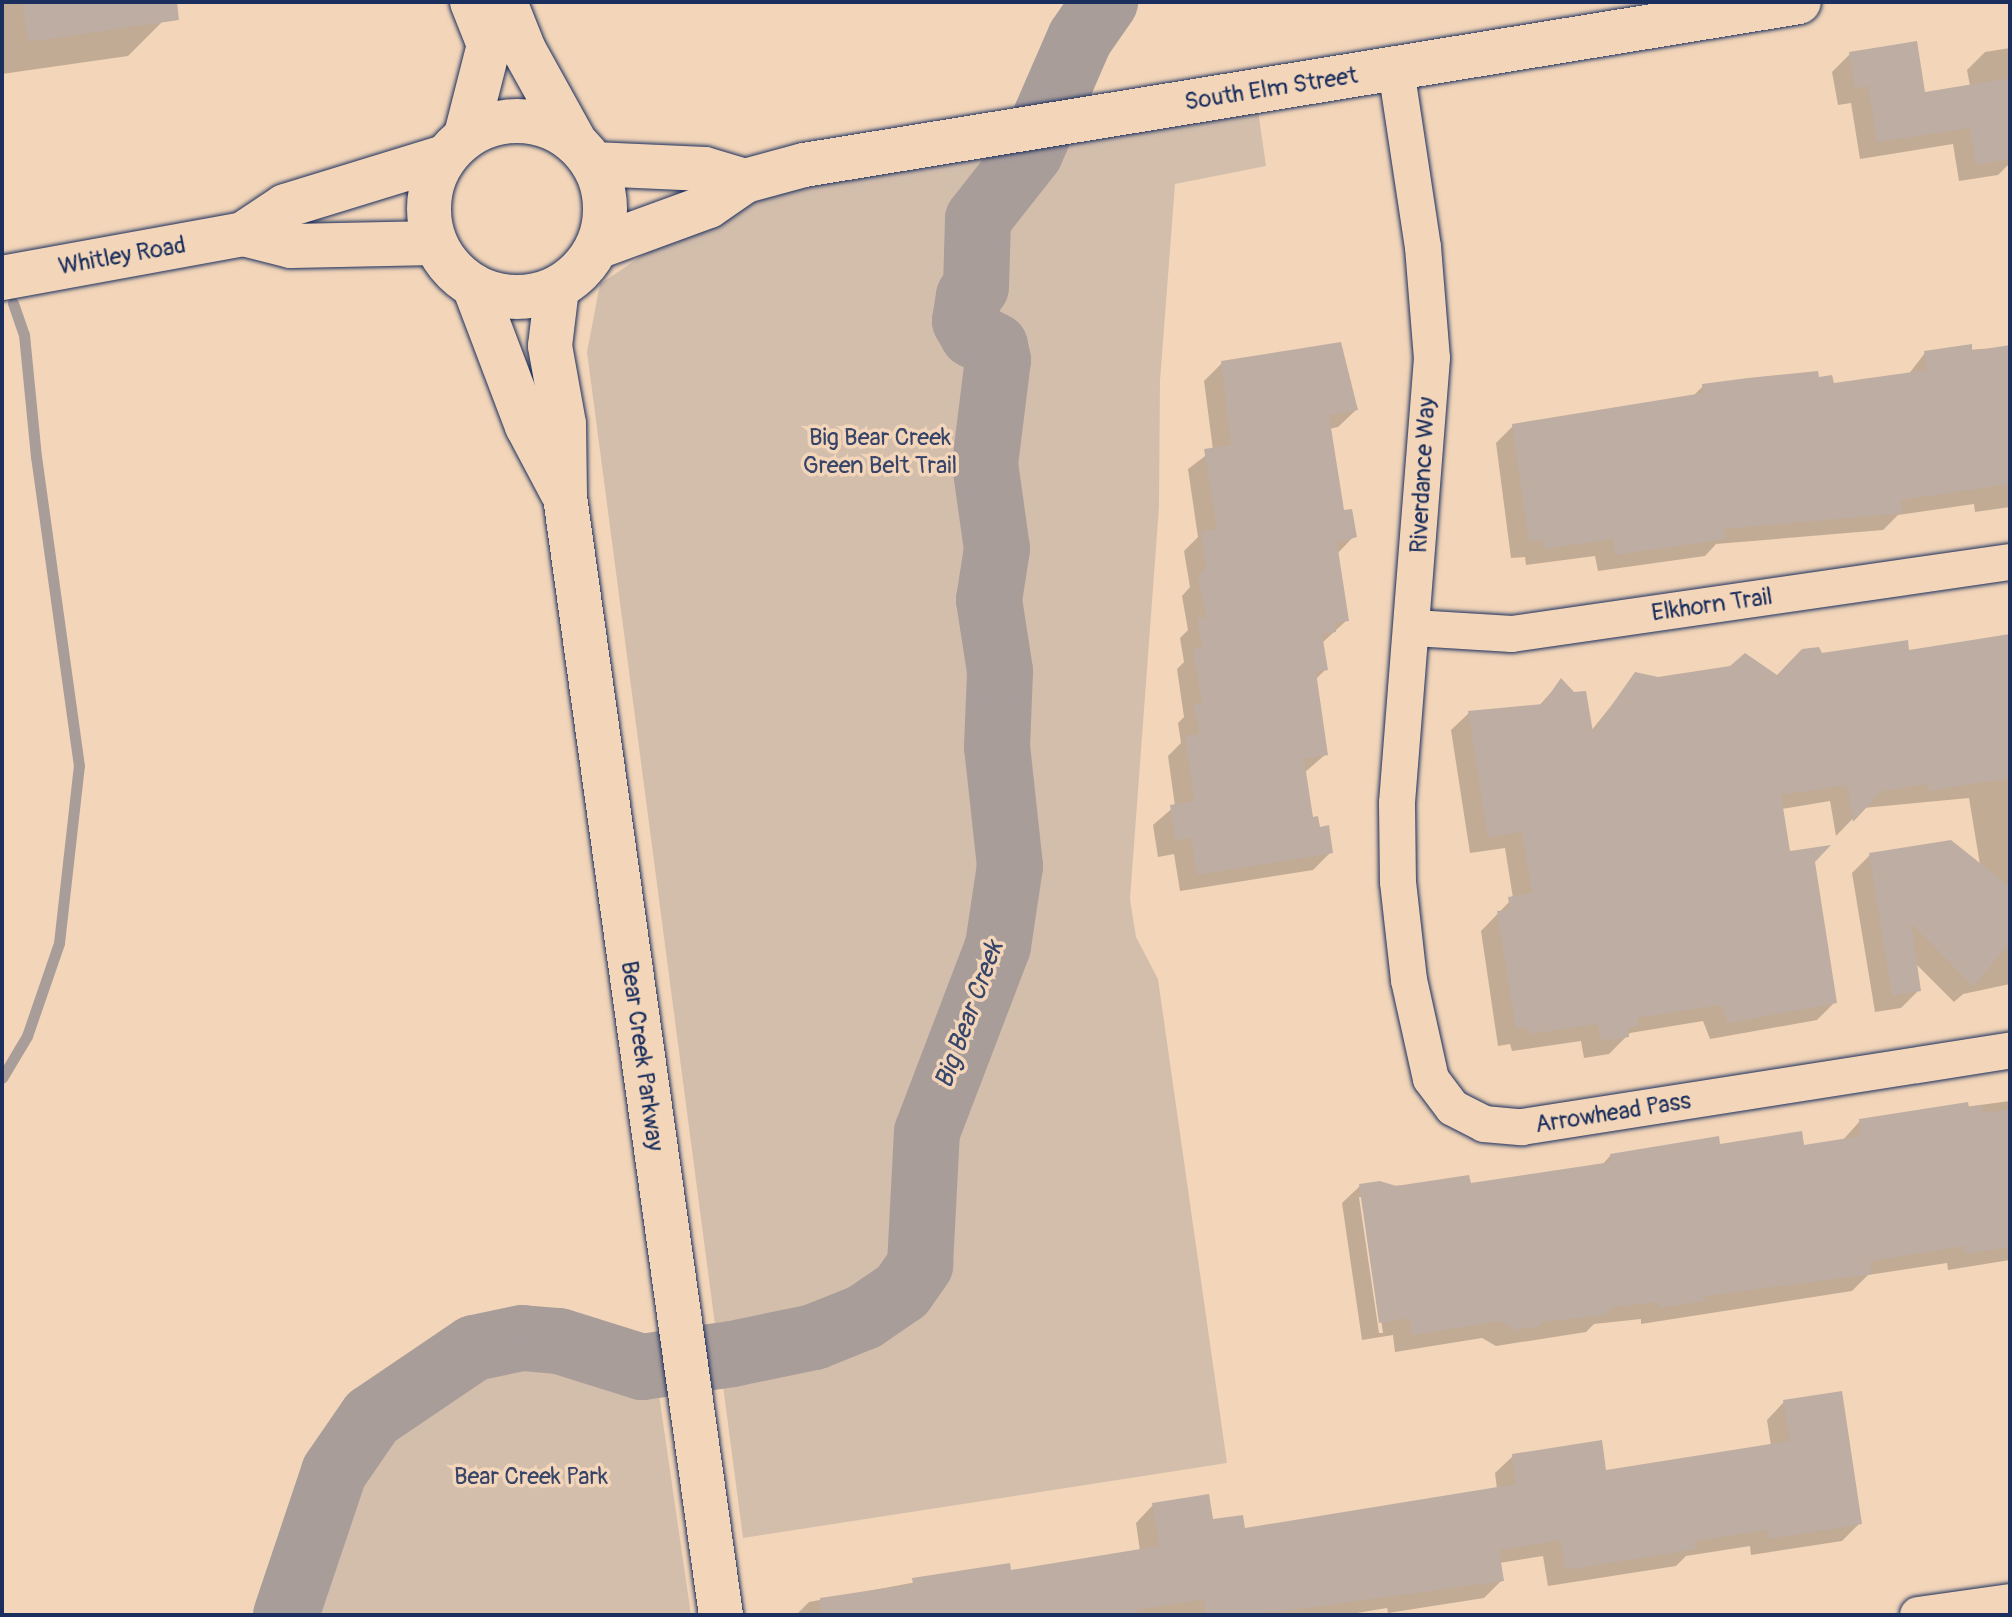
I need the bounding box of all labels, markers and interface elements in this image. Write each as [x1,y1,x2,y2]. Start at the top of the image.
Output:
street label: South Elm Street [1182,61,1360,117]
street label: Whitley Road [56,231,188,281]
street label: Riverdance Way [1405,396,1441,554]
park label: Big Bear Creek Green Belt Trail [803,424,957,480]
street label: Elkhorn Trail [1650,582,1774,628]
water label: Big Bear Creek [929,937,1011,1093]
street label: Bear Creek Parkway [614,959,670,1153]
street label: Arrowhead Pass [1533,1086,1693,1140]
park label: Bear Creek Park [454,1463,608,1491]

